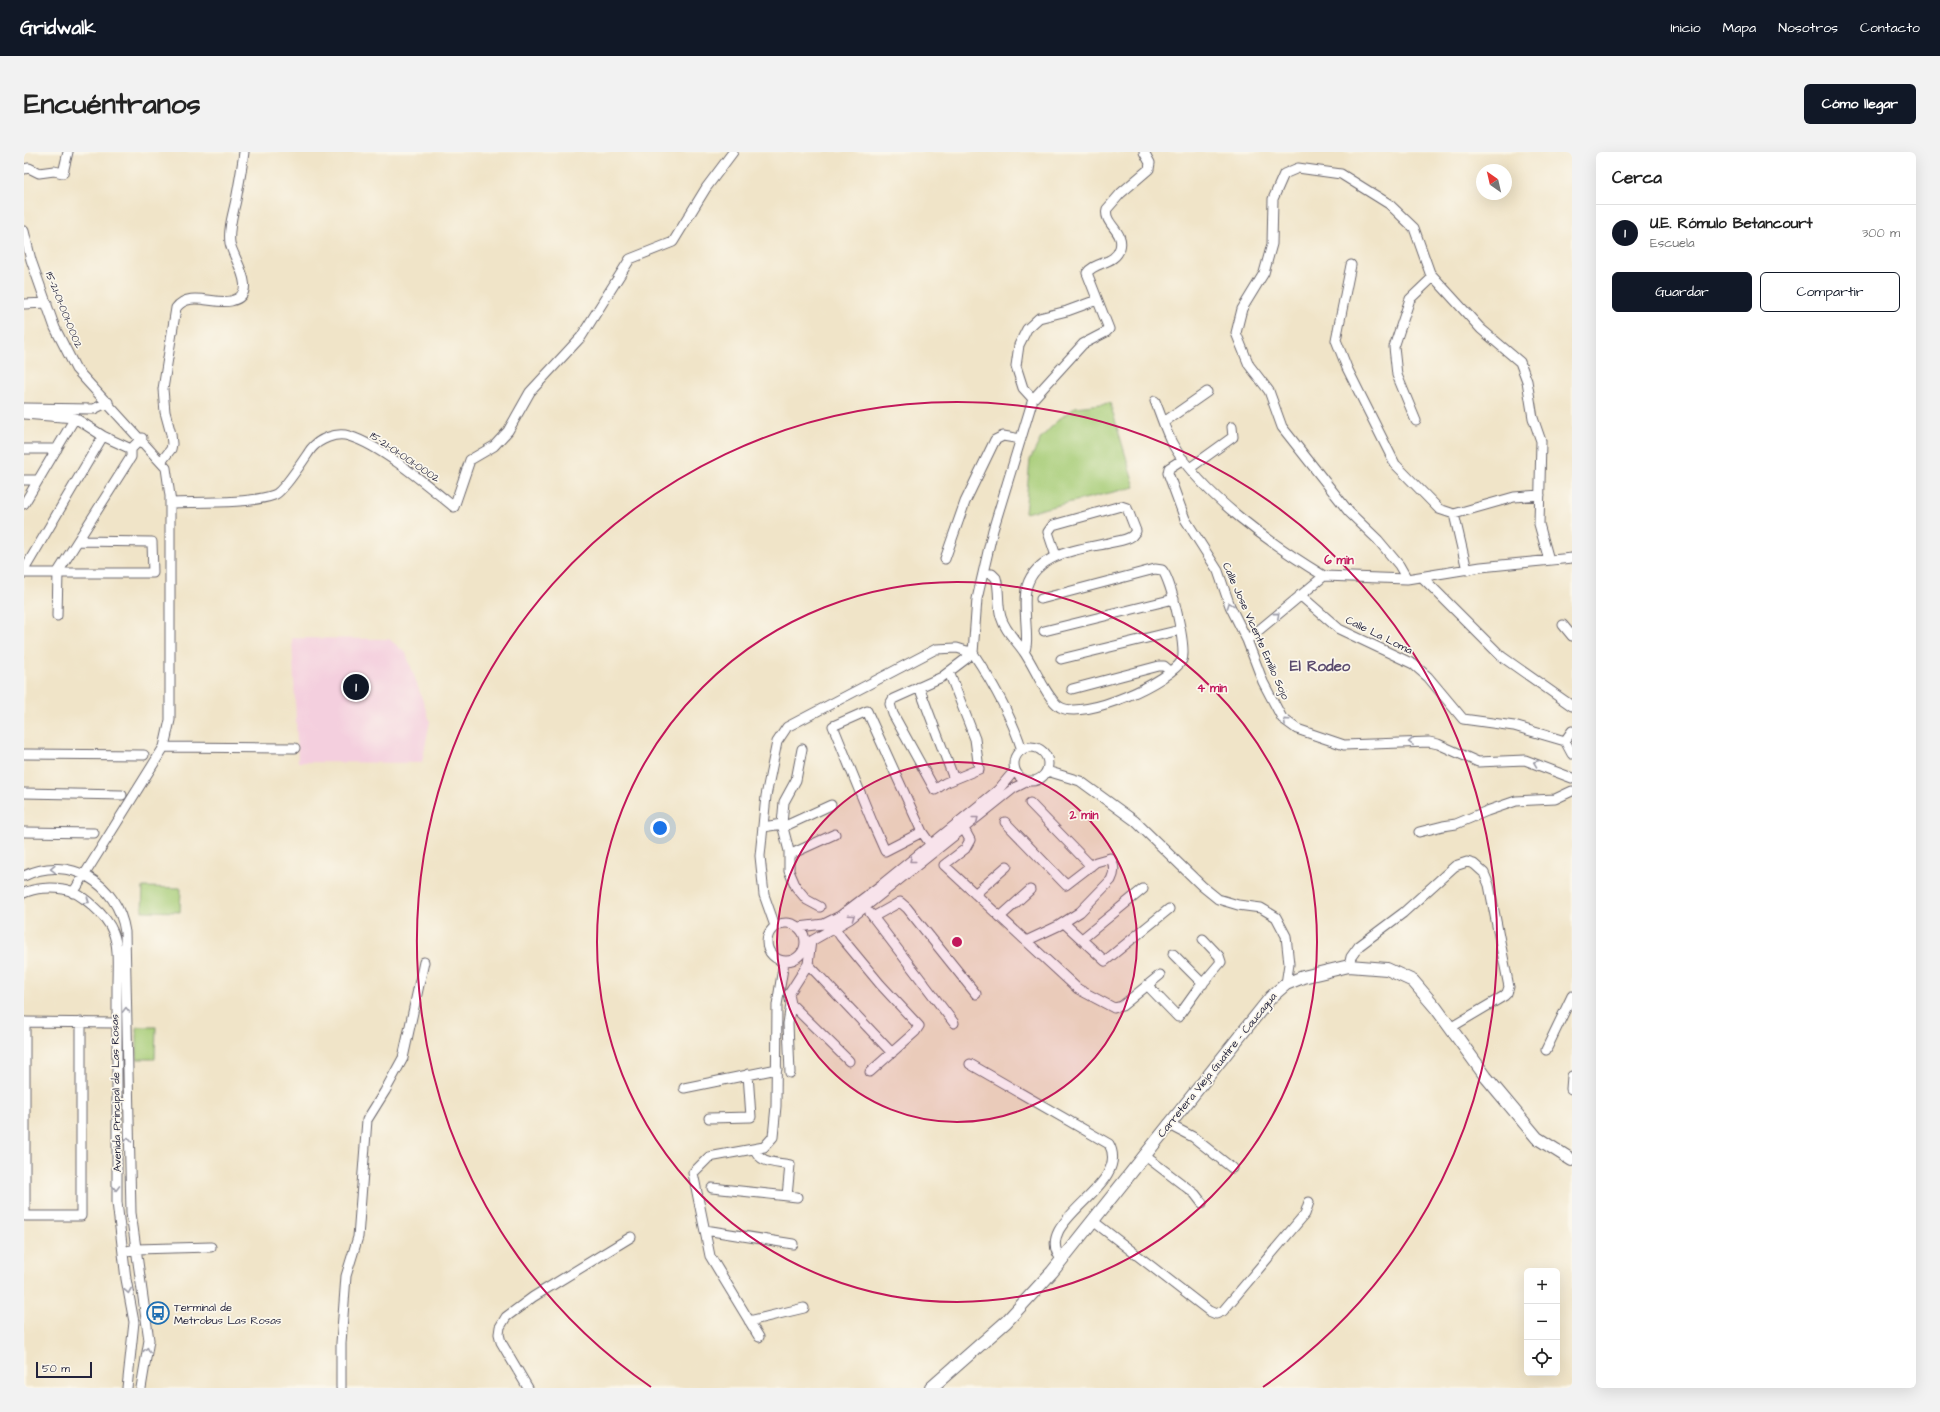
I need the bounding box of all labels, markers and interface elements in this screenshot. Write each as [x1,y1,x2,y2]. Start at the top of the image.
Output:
text: Gridwalk [20,15,96,42]
text: Inicio [1670,18,1701,38]
text: Mapa [1723,18,1756,38]
text: Nosotros [1778,18,1838,38]
text: Contacto [1860,18,1920,38]
button: Cómo llegar [1804,84,1916,124]
text: Encuéntranos [24,85,200,124]
north arrow [1476,164,1512,200]
text: Cerca [1612,166,1662,190]
text: U.E. Rómulo Betancourt [1650,213,1813,234]
text: 1 [1624,224,1626,242]
text: 300 m [1862,224,1900,242]
text: Escuela [1650,234,1695,252]
street label: 15-21-01-001-0002 [42,269,86,351]
button: Guardar [1612,272,1752,312]
button: Compartir [1760,272,1900,312]
street label: 15-21-01-001-0002 [367,428,443,486]
text: 6 min [1324,552,1354,569]
street label: Calle Jose Vicente Emilio Sojo [1219,560,1293,703]
one-way arrow [1227,601,1235,608]
one-way arrow [1273,612,1280,619]
street label: Calle La Loma [1343,612,1415,658]
district label: El Rodeo [1290,656,1351,677]
pin: 1 [343,672,369,702]
text: 4 min [1197,680,1227,697]
one-way arrow [1284,719,1291,726]
one-way arrow [1408,737,1414,746]
one-way arrow [1533,760,1540,768]
text: 2 min [1069,807,1098,824]
one-way arrow [971,817,978,824]
your location [650,818,670,838]
one-way arrow [910,855,917,862]
one-way arrow [50,865,56,873]
one-way arrow [82,896,89,903]
one-way arrow [848,914,855,922]
centre of rings [950,935,964,949]
street label: Carretera Vieja Guatire - Caucagua [1154,989,1281,1141]
one-way arrow [122,1007,130,1013]
street label: Avenida Principal de Las Rosas [107,1013,125,1172]
one-way arrow [124,1137,132,1143]
one-way arrow [112,1185,121,1191]
map controls [1524,1268,1560,1376]
button: + [1524,1268,1560,1304]
one-way arrow [123,1288,132,1294]
bus stop icon: Terminal de Metrobus Las Rosas [145,1300,171,1326]
place label: Terminal de Metrobus Las Rosas [174,1300,282,1328]
button: − [1524,1304,1560,1340]
button: locate [1524,1340,1560,1376]
one-way arrow [142,1346,151,1353]
scale bar [36,1360,92,1379]
text: 50 m [42,1361,70,1376]

